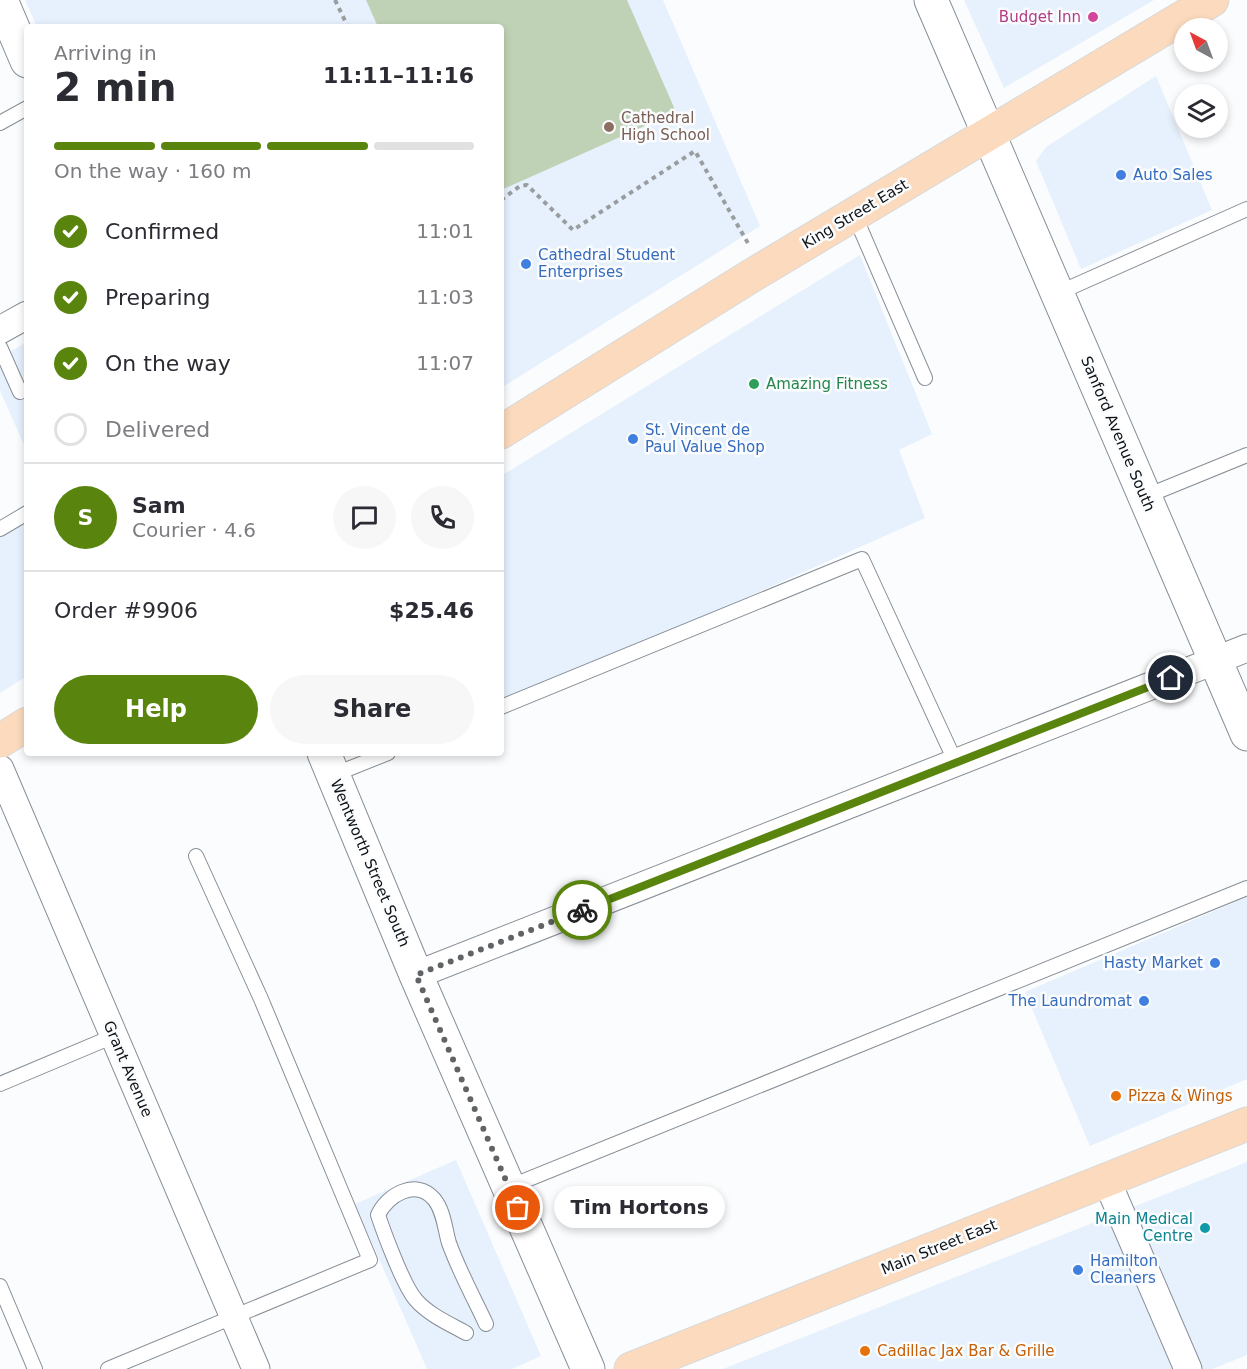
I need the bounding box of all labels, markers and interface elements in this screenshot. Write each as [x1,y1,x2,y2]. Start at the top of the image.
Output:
place label: Budget Inn [999,8,1081,26]
marker: Budget Inn [1086,10,1100,24]
north arrow [1174,18,1228,72]
map controls [1174,18,1228,138]
text: Arriving in [54,41,157,65]
text: 11:11–11:16 [323,63,474,88]
text: 2 min [54,65,176,110]
button: layers [1174,84,1228,138]
place label: Cathedral High School [621,109,710,144]
marker: Cathedral High School [602,120,616,134]
text: On the way · 160 m [54,159,252,183]
place label: Auto Sales [1133,166,1213,184]
marker: Auto Sales [1114,168,1128,182]
street label: King Street East [799,175,911,253]
icon: check [54,215,87,248]
text: Confirmed [105,219,219,244]
text: 11:01 [416,219,474,243]
place label: Cathedral Student Enterprises [538,246,675,281]
marker: Cathedral Student Enterprises [519,257,533,271]
icon: check [54,281,87,314]
text: Preparing [105,285,211,310]
text: 11:03 [416,285,474,309]
icon: check [54,347,87,380]
text: On the way [105,351,231,376]
text: 11:07 [416,351,474,375]
street label: Sanford Avenue South [1077,354,1159,514]
place label: Amazing Fitness [766,375,888,393]
marker: Amazing Fitness [747,377,761,391]
text: Delivered [105,417,210,442]
place label: St. Vincent de Paul Value Shop [645,421,765,456]
marker: St. Vincent de Paul Value Shop [626,432,640,446]
button: chat [333,486,396,549]
button: phone [411,486,474,549]
text: Sam [132,493,186,518]
text: S [78,505,93,530]
text: Courier · 4.6 [132,518,256,542]
text: Order #9906 [54,598,198,623]
text: $25.46 [389,598,474,623]
pin [1145,652,1196,703]
icon: home [1154,661,1187,694]
button: Help [54,675,258,744]
button: Share [270,675,474,744]
street label: Wentworth Street South [326,777,414,949]
courier [552,880,612,940]
icon: bike [566,894,599,927]
place label: Hasty Market [1104,954,1203,972]
marker: Hasty Market [1208,956,1222,970]
place label: The Laundromat [1008,992,1132,1010]
marker: The Laundromat [1137,994,1151,1008]
street label: Grant Avenue [100,1018,156,1120]
place label: Pizza & Wings [1128,1087,1233,1105]
marker: Pizza & Wings [1109,1089,1123,1103]
pin [492,1182,543,1233]
callout: Tim Hortons [554,1187,725,1229]
icon: bag [501,1191,534,1224]
text: Tim Hortons [570,1195,709,1219]
place label: Main Medical Centre [1095,1210,1193,1245]
street label: Main Street East [878,1216,1000,1278]
marker: Main Medical Centre [1198,1221,1212,1235]
place label: Hamilton Cleaners [1090,1252,1158,1287]
marker: Hamilton Cleaners [1071,1263,1085,1277]
place label: Cadillac Jax Bar & Grille [877,1342,1055,1360]
marker: Cadillac Jax Bar & Grille [858,1344,872,1358]

